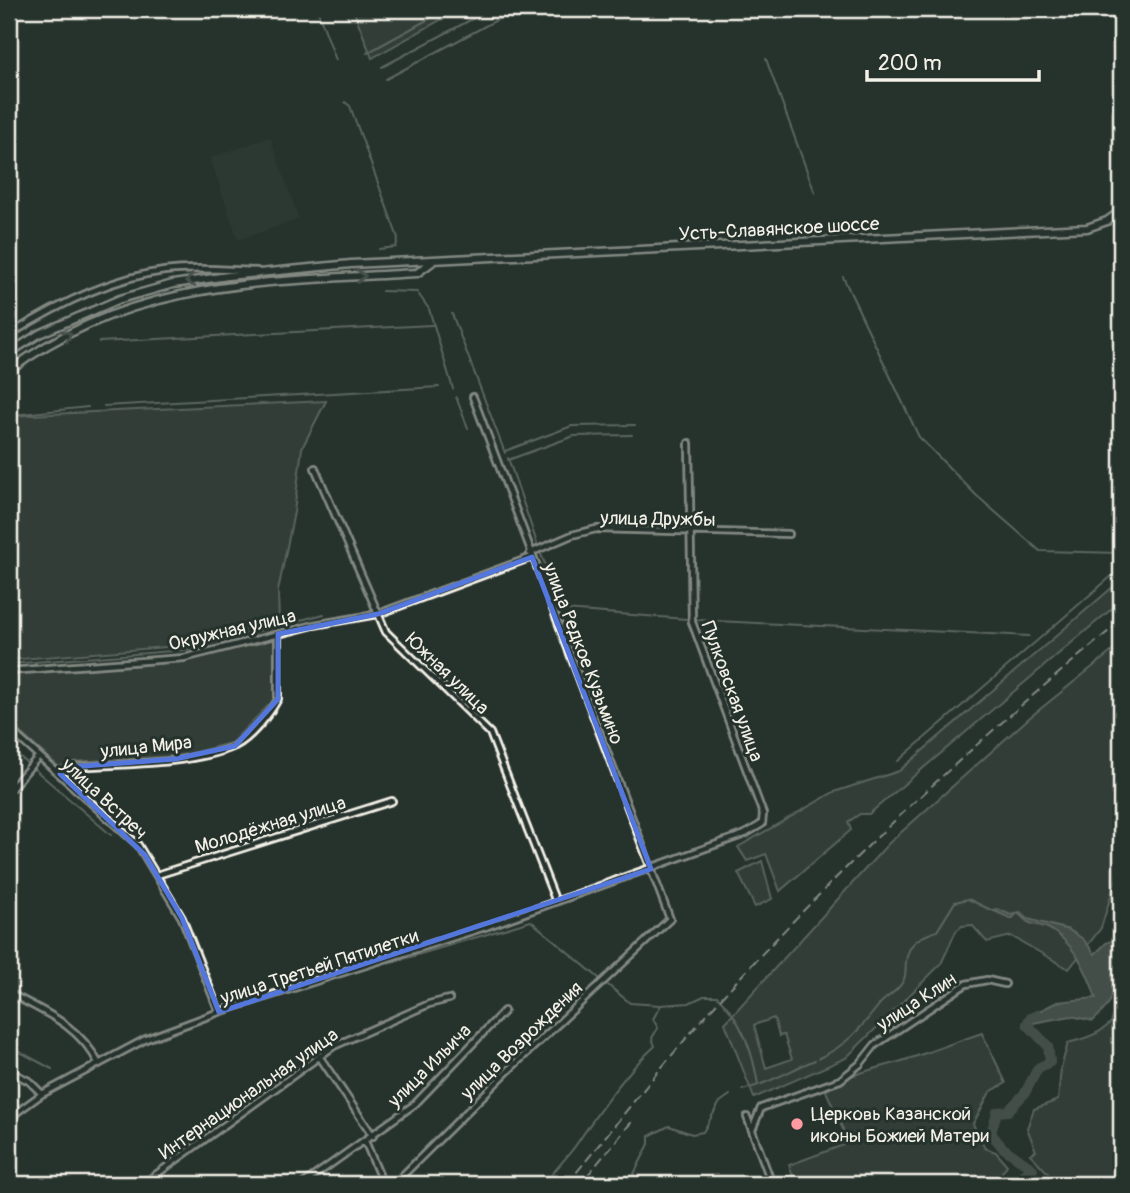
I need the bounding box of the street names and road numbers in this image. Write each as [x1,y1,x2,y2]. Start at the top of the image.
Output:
street label: Усть-Славянское шоссе [678,212,881,246]
street label: улица Дружбы [599,506,716,532]
street label: улица Редкое Кузьмино [537,558,629,748]
street label: Окружная улица [166,604,298,656]
street label: Пулковская улица [696,618,769,765]
street label: Южная улица [400,628,494,720]
street label: улица Мира [98,730,193,764]
street label: улица Встреч [56,752,152,845]
street label: Молодёжная улица [192,791,349,859]
street label: улица Третьей Пятилетки [216,923,422,1011]
street label: улица Клин [871,967,961,1037]
street label: улица Возрождения [455,976,588,1106]
street label: улица Ильича [382,1019,477,1113]
street label: Интернациональная улица [154,1023,343,1165]

